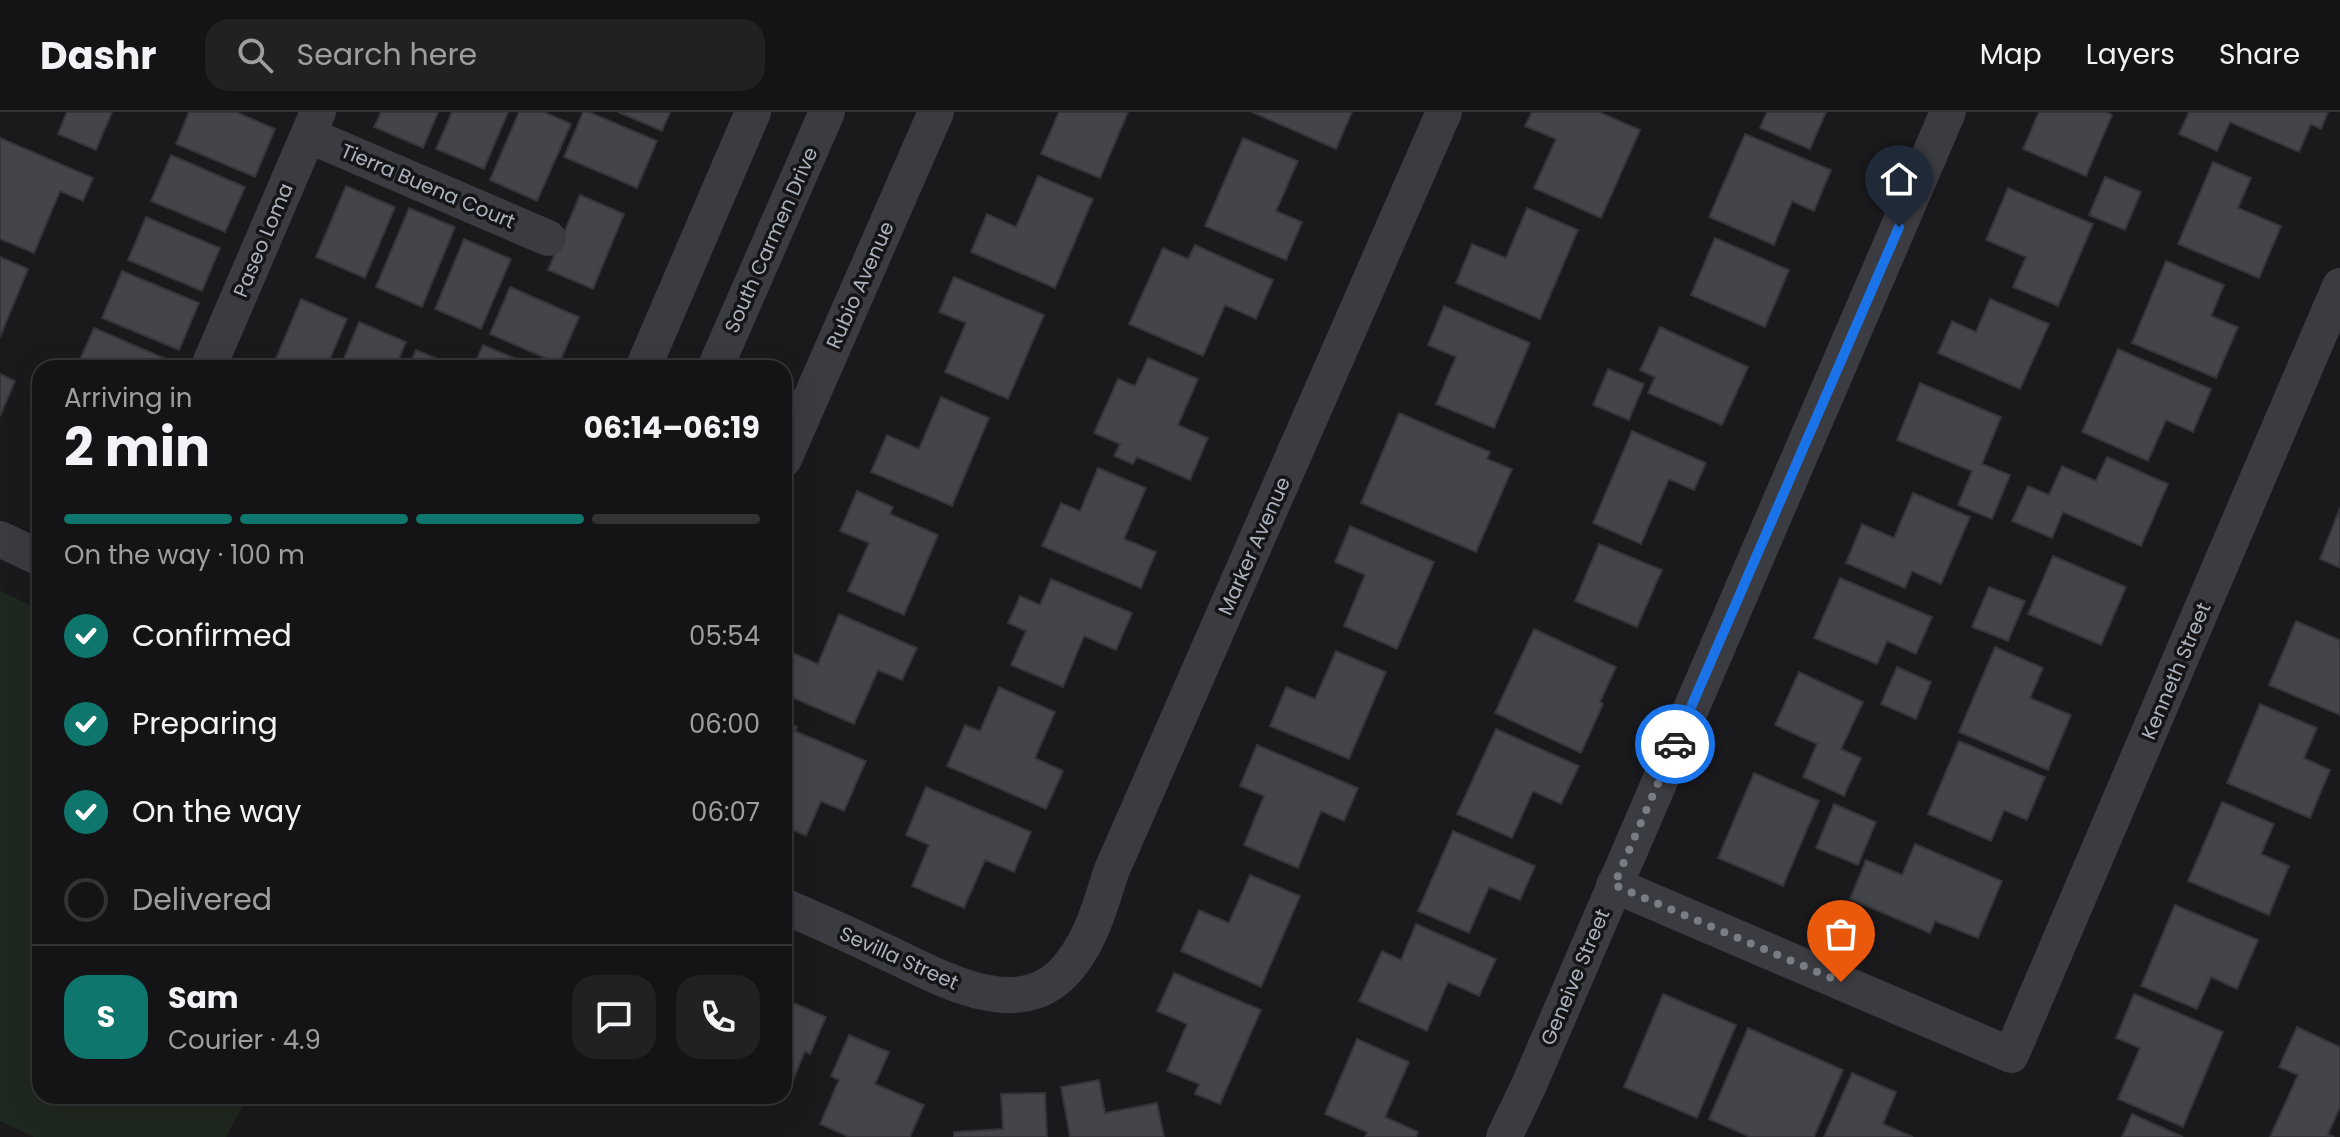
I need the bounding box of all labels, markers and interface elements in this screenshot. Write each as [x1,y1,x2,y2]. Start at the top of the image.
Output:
search box [205,19,765,91]
text: Dashr [40,29,157,82]
icon: search [233,33,277,77]
text: Search here [297,33,477,76]
text: Map [1980,35,2042,74]
text: Layers [2086,35,2175,74]
text: Share [2219,35,2300,74]
street label: Tierra Buena Court [337,137,519,235]
street label: South Carmen Drive [717,143,825,337]
pin [1865,145,1933,227]
icon: home [1877,157,1921,201]
street label: Paseo Loma [226,179,300,301]
street label: Rubio Avenue [819,217,901,353]
text: Arriving in [64,380,193,416]
text: 06:14–06:19 [583,406,760,449]
text: 2 min [64,411,210,484]
street label: Marker Avenue [1211,472,1297,620]
text: On the way · 100 m [64,537,305,573]
street label: Kenneth Street [2135,598,2217,744]
icon: check [64,614,108,658]
text: Confirmed [132,614,292,657]
text: 05:54 [689,618,760,654]
icon: check [64,702,108,746]
text: Preparing [132,702,278,745]
courier [1635,704,1715,784]
text: 06:00 [689,706,760,742]
icon: car [1653,722,1697,766]
icon: check [64,790,108,834]
text: On the way [132,790,301,833]
text: 06:07 [691,794,760,830]
text: Delivered [132,878,272,921]
pin [1807,900,1875,982]
street label: Geneive Street [1534,905,1616,1049]
icon: bag [1819,912,1863,956]
street label: Sevilla Street [835,919,963,997]
button: chat [572,975,656,1059]
button: phone [676,975,760,1059]
text: Sam [168,976,239,1019]
text: S [97,995,115,1038]
text: Courier · 4.9 [168,1022,321,1058]

